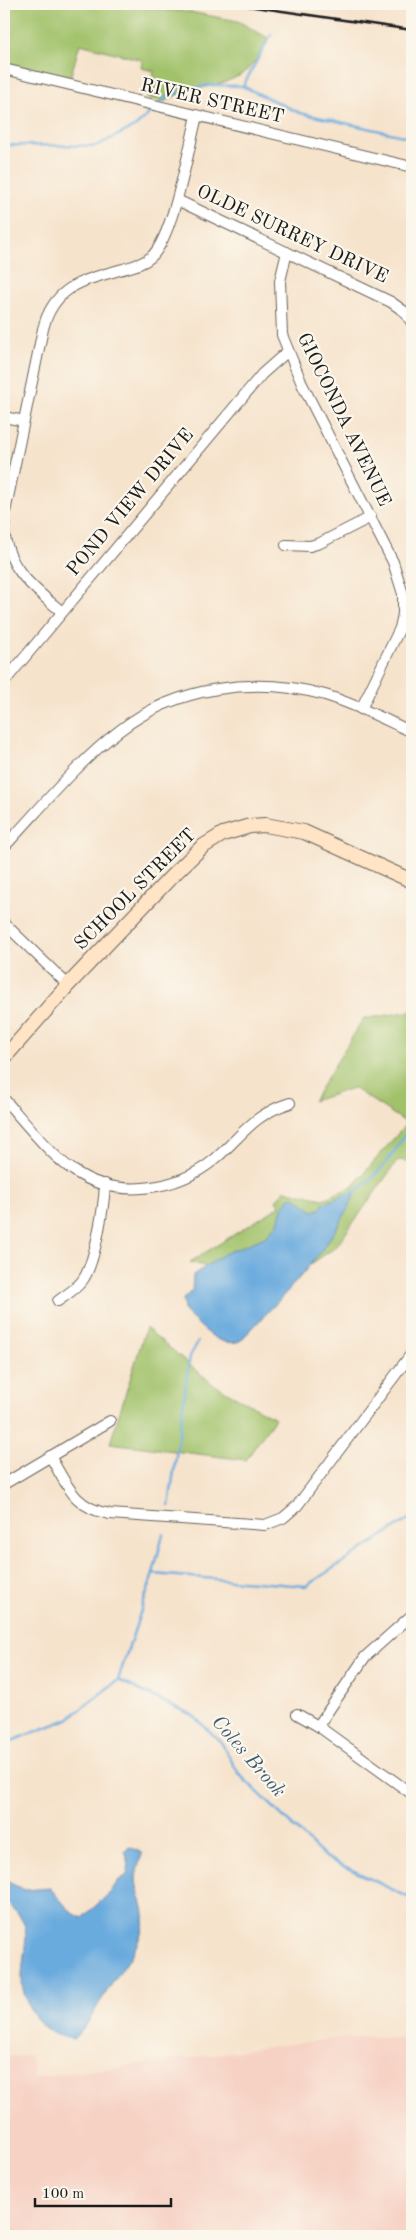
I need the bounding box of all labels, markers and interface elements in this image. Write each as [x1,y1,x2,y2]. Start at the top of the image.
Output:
street label: RIVER STREET [138,76,286,128]
street label: OLDE SURREY DRIVE [193,182,391,288]
street label: GIOCONDA AVENUE [293,330,393,510]
street label: POND VIEW DRIVE [64,426,198,580]
street label: SCHOOL STREET [72,826,200,954]
water label: Coles Brook [207,1712,289,1802]
scale bar [35,2175,171,2207]
text: 100 m [42,2187,84,2202]

